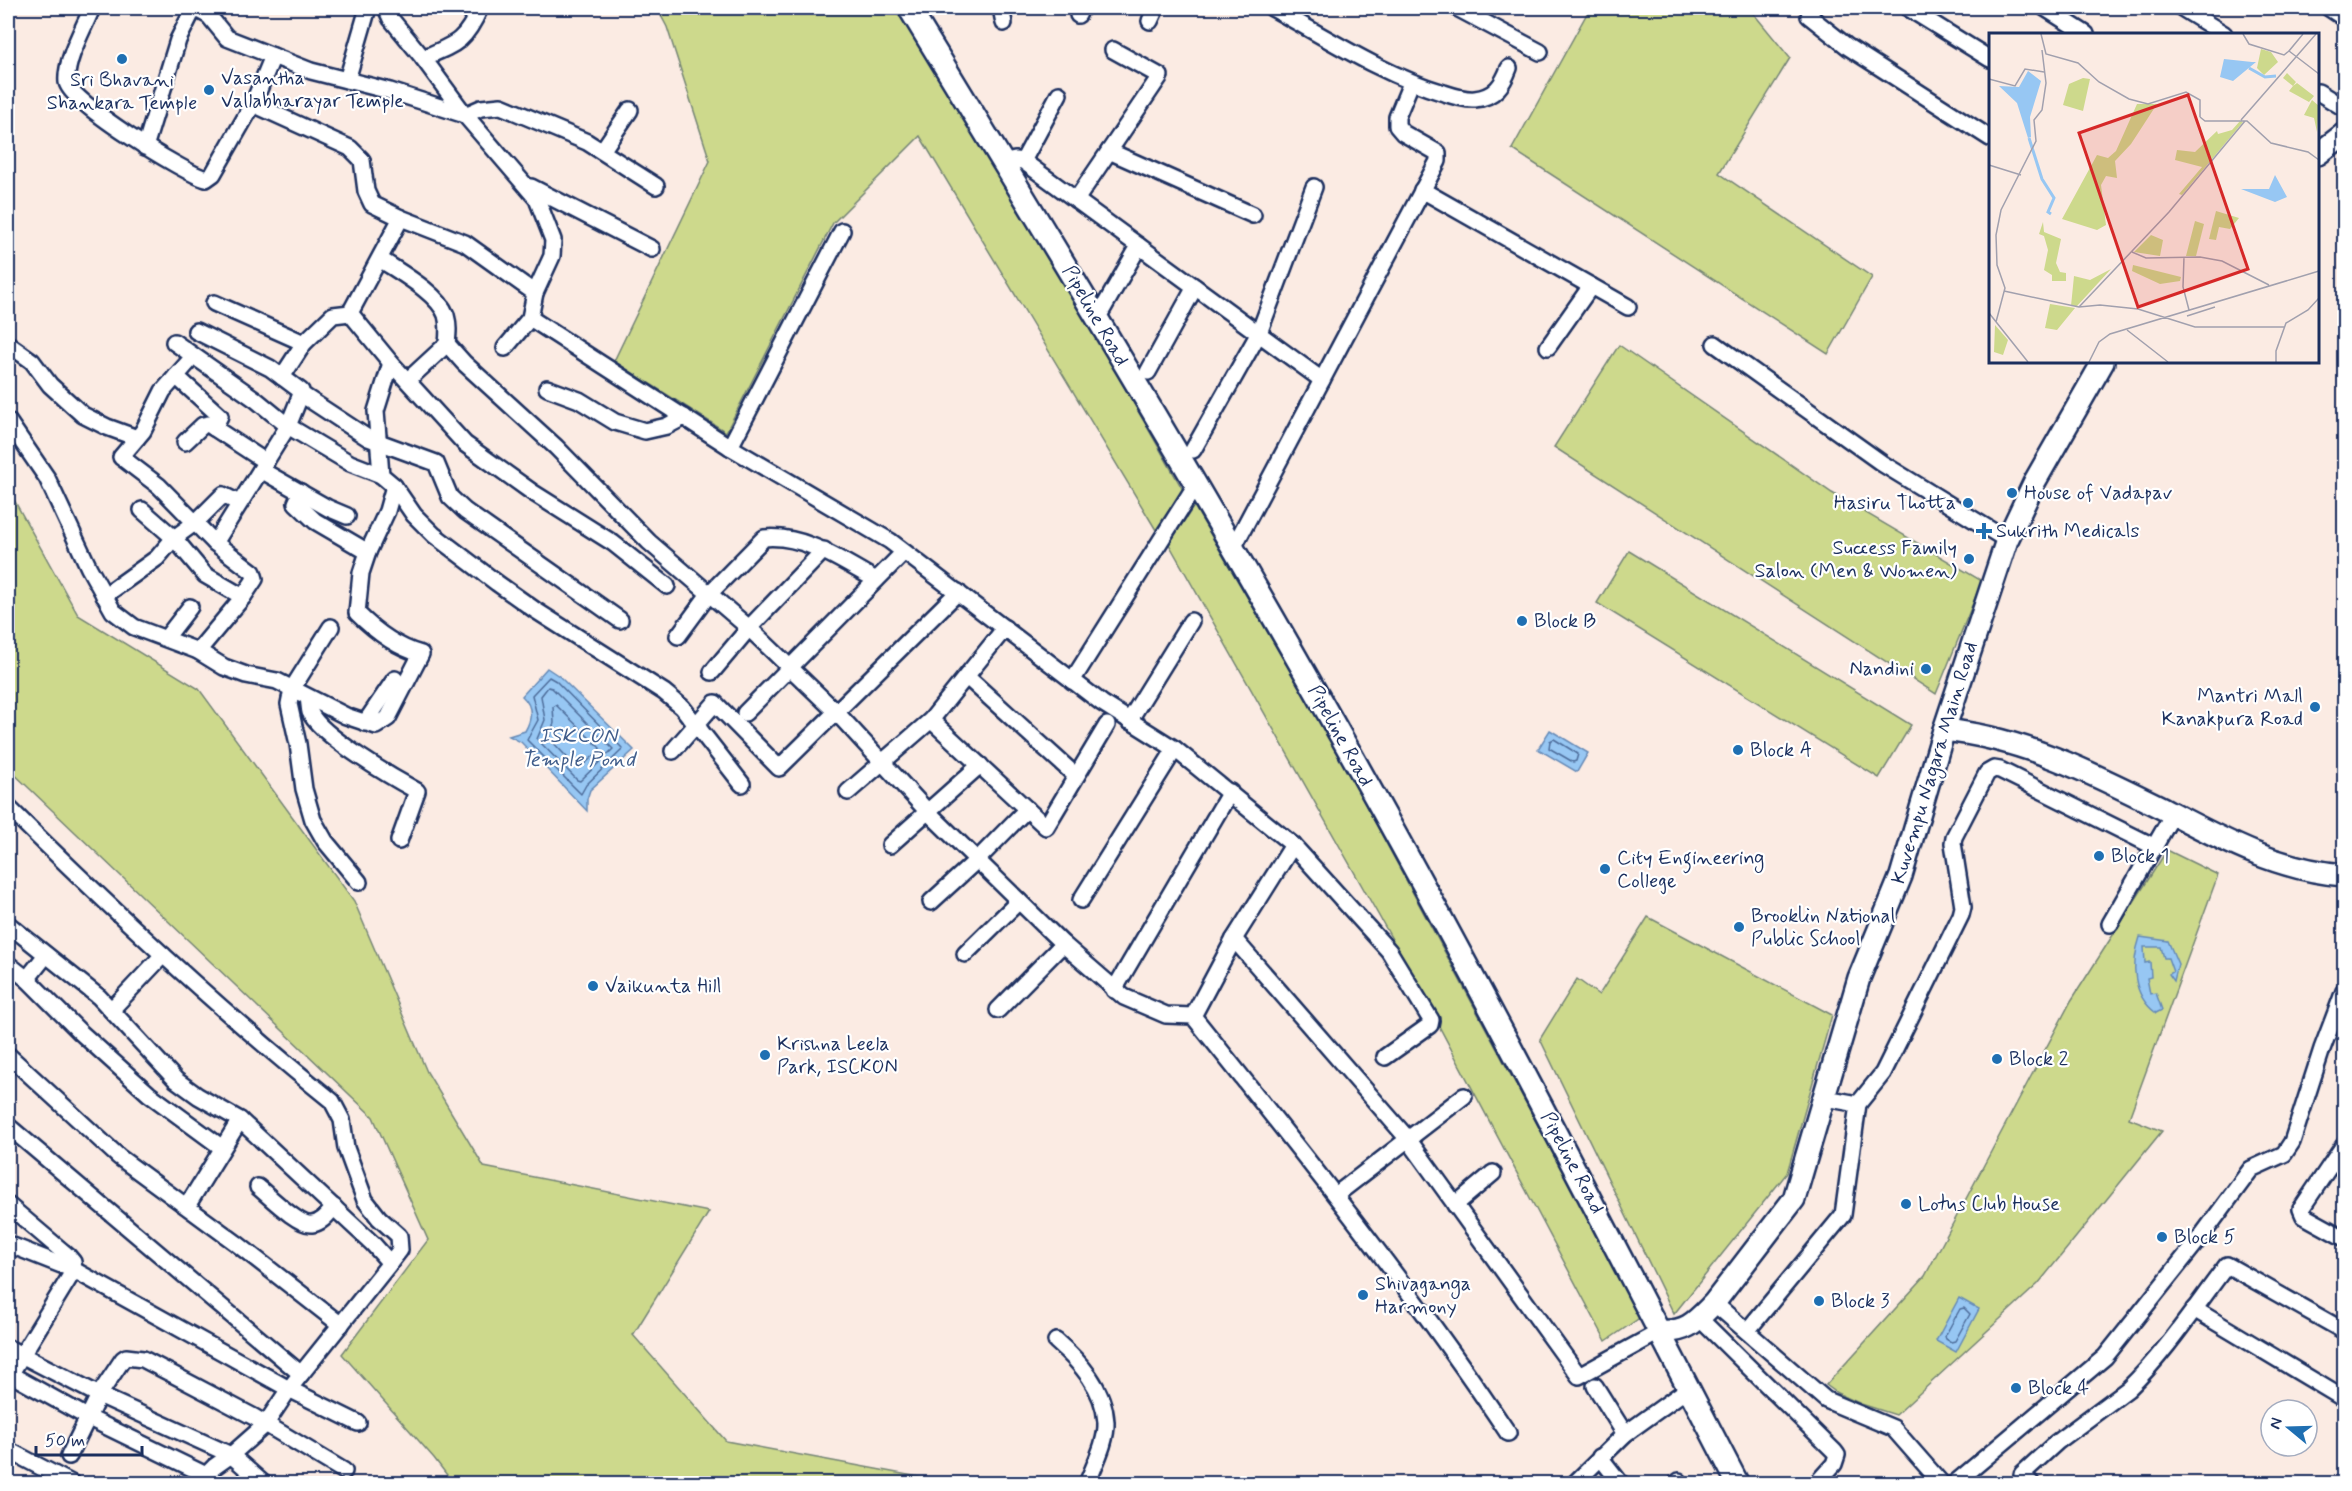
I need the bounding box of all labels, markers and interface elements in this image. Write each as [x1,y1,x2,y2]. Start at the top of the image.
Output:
inset map [1989,33,2319,363]
marker: Sri Bhavani Shankara Temple [115,52,129,66]
place label: Vasantha Vallabharayar Temple [221,65,404,115]
place label: Sri Bhavani Shankara Temple [47,67,197,117]
marker: Vasantha Vallabharayar Temple [202,83,216,97]
street label: Pipeline Road [1055,261,1135,371]
place label: House of Vadapav [2024,480,2172,507]
marker: House of Vadapav [2005,486,2019,500]
place label: Hasiru Thotta [1834,490,1956,517]
marker: Hasiru Thotta [1961,496,1975,510]
place label: Sukrith Medicals [1996,518,2140,545]
marker: Sukrith Medicals [1977,524,1991,538]
place label: Success Family Salon (Men & Women) [1754,535,1957,585]
marker: Success Family Salon (Men & Women) [1962,552,1976,566]
place label: Block B [1534,608,1596,635]
marker: Block B [1515,614,1529,628]
street label: Kuvempu Nagara Main Road [1885,639,1986,888]
place label: Nandini [1849,656,1914,683]
marker: Nandini [1919,662,1933,676]
street label: Pipeline Road [1301,680,1379,792]
place label: Mantri Mall Kanakpura Road [2162,683,2303,733]
marker: Mantri Mall Kanakpura Road [2308,700,2322,714]
water label: ISKCON Temple Pond [521,722,637,774]
place label: Block A [1750,737,1812,764]
marker: Block A [1731,743,1745,757]
place label: Block 1 [2111,843,2169,870]
place label: City Engineering College [1617,845,1764,895]
marker: Block 1 [2092,849,2106,863]
marker: City Engineering College [1598,862,1612,876]
place label: Brooklin National Public School [1751,903,1895,953]
marker: Brooklin National Public School [1732,920,1746,934]
place label: Vaikunta Hill [605,973,721,1000]
marker: Vaikunta Hill [586,979,600,993]
place label: Krishna Leela Park, ISCKON [777,1031,898,1081]
place label: Block 2 [2009,1046,2068,1073]
marker: Krishna Leela Park, ISCKON [758,1048,772,1062]
marker: Block 2 [1990,1052,2004,1066]
street label: Pipeline Road [1534,1107,1610,1219]
place label: Lotus Club House [1918,1191,2060,1218]
marker: Lotus Club House [1899,1197,1913,1211]
place label: Block 5 [2174,1224,2235,1251]
marker: Block 5 [2155,1230,2169,1244]
place label: Shivaganga Harmony [1375,1271,1471,1321]
marker: Shivaganga Harmony [1356,1288,1370,1302]
place label: Block 3 [1831,1288,1890,1315]
marker: Block 3 [1812,1294,1826,1308]
place label: Block 4 [2028,1375,2089,1402]
marker: Block 4 [2009,1381,2023,1395]
north arrow [2259,1398,2319,1458]
text: N [2265,1415,2288,1432]
scale bar [36,1419,142,1457]
text: 50 m [45,1429,85,1453]

